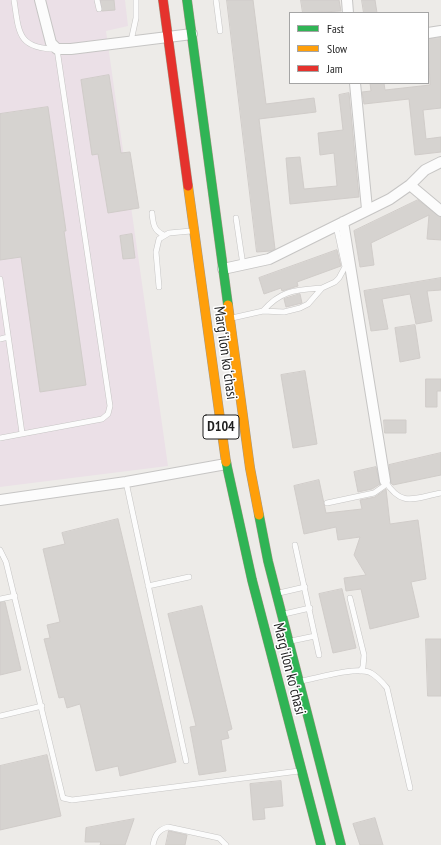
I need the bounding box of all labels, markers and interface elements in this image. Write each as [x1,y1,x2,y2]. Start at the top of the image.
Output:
legend [289,12,429,84]
text: Fast [327,21,344,36]
text: Slow [327,41,347,56]
text: Jam [327,61,343,76]
street label: Margʻilon koʻchasi [210,305,240,401]
road number: D104 [203,415,239,439]
street label: Margʻilon koʻchasi [269,621,309,717]

